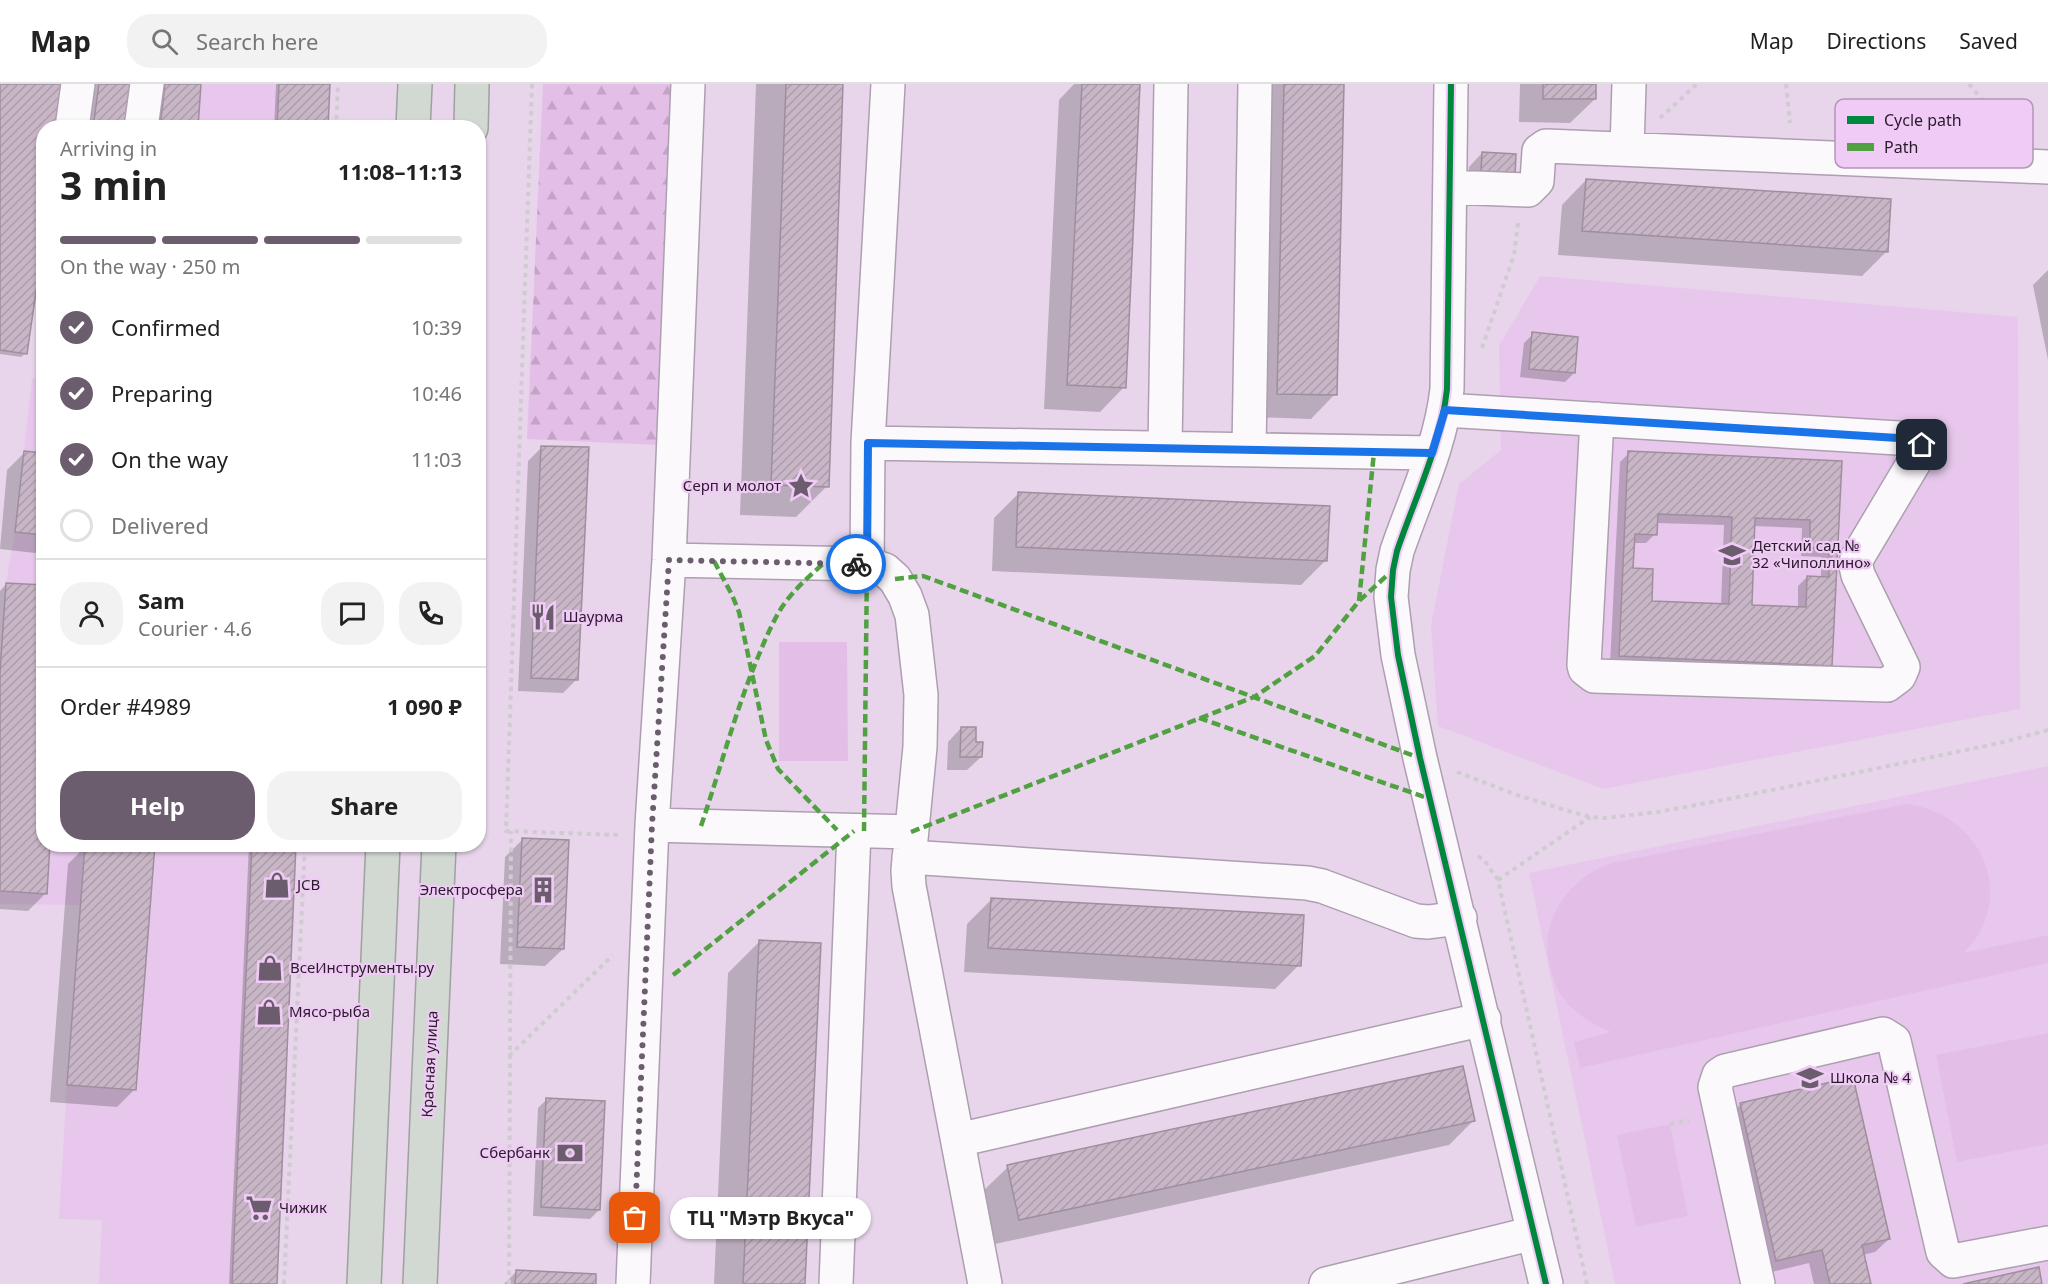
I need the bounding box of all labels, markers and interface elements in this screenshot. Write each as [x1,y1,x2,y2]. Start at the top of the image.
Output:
search box [127,14,547,68]
text: Map [30,22,91,60]
icon: search [148,25,181,58]
text: Search here [196,26,318,56]
text: Map [1750,27,1794,55]
text: Directions [1827,27,1926,55]
text: Saved [1959,27,2018,55]
legend [1835,99,2033,168]
text: Cycle path [1884,109,1962,131]
text: Arriving in [60,135,157,162]
text: Path [1884,136,1918,158]
text: 11:08–11:13 [338,156,462,186]
text: 3 min [60,158,167,211]
text: On the way · 250 m [60,253,240,280]
icon: check [60,311,93,344]
text: Confirmed [111,312,221,342]
text: 10:39 [411,314,462,341]
icon: check [60,377,93,410]
text: Preparing [111,378,213,408]
text: 10:46 [411,380,462,407]
pin [1896,419,1947,470]
icon: home [1905,428,1938,461]
icon: check [60,443,93,476]
text: On the way [111,444,228,474]
text: 11:03 [411,446,462,473]
place icon: Серп и молот [786,471,816,501]
place label: Серп и молот [683,475,781,495]
text: Delivered [111,510,209,540]
courier [826,534,886,594]
place label: Детский сад № 32 «Чиполлино» [1752,535,1871,572]
school or university icon: Детский сад № 32 «Чиполлино» [1717,540,1747,570]
icon: bike [840,548,873,581]
button: person [60,582,123,645]
button: chat [321,582,384,645]
button: phone [399,582,462,645]
text: Sam [138,585,185,615]
restaurant icon: Шаурма [528,602,558,632]
place label: Шаурма [563,606,623,626]
text: Courier · 4.6 [138,615,252,642]
text: Order #4989 [60,691,191,721]
text: 1 090 ₽ [387,691,462,721]
button: Help [60,771,255,840]
button: Share [267,771,462,840]
shop icon: JCB [262,870,292,900]
place label: JCB [295,874,320,894]
building icon: Электросфера [528,875,558,905]
place label: Электросфера [419,879,523,899]
shop icon: ВсеИнструменты.ру [255,953,285,983]
place label: ВсеИнструменты.ру [290,957,435,977]
shop icon: Мясо-рыба [254,997,284,1027]
place label: Мясо-рыба [289,1001,370,1021]
street label: Красная улица [416,1010,442,1118]
school or university icon: Школа № 4 [1795,1063,1825,1093]
place label: Школа № 4 [1830,1067,1911,1087]
bank icon: Сбербанк [555,1138,585,1168]
place label: Сбербанк [480,1142,550,1162]
pin [609,1192,660,1243]
supermarket icon: Чижик [244,1193,274,1223]
place label: Чижик [279,1197,327,1217]
callout: ТЦ "Мэтр Вкуса" [671,1197,872,1239]
icon: bag [618,1201,651,1234]
text: ТЦ "Мэтр Вкуса" [687,1204,854,1231]

